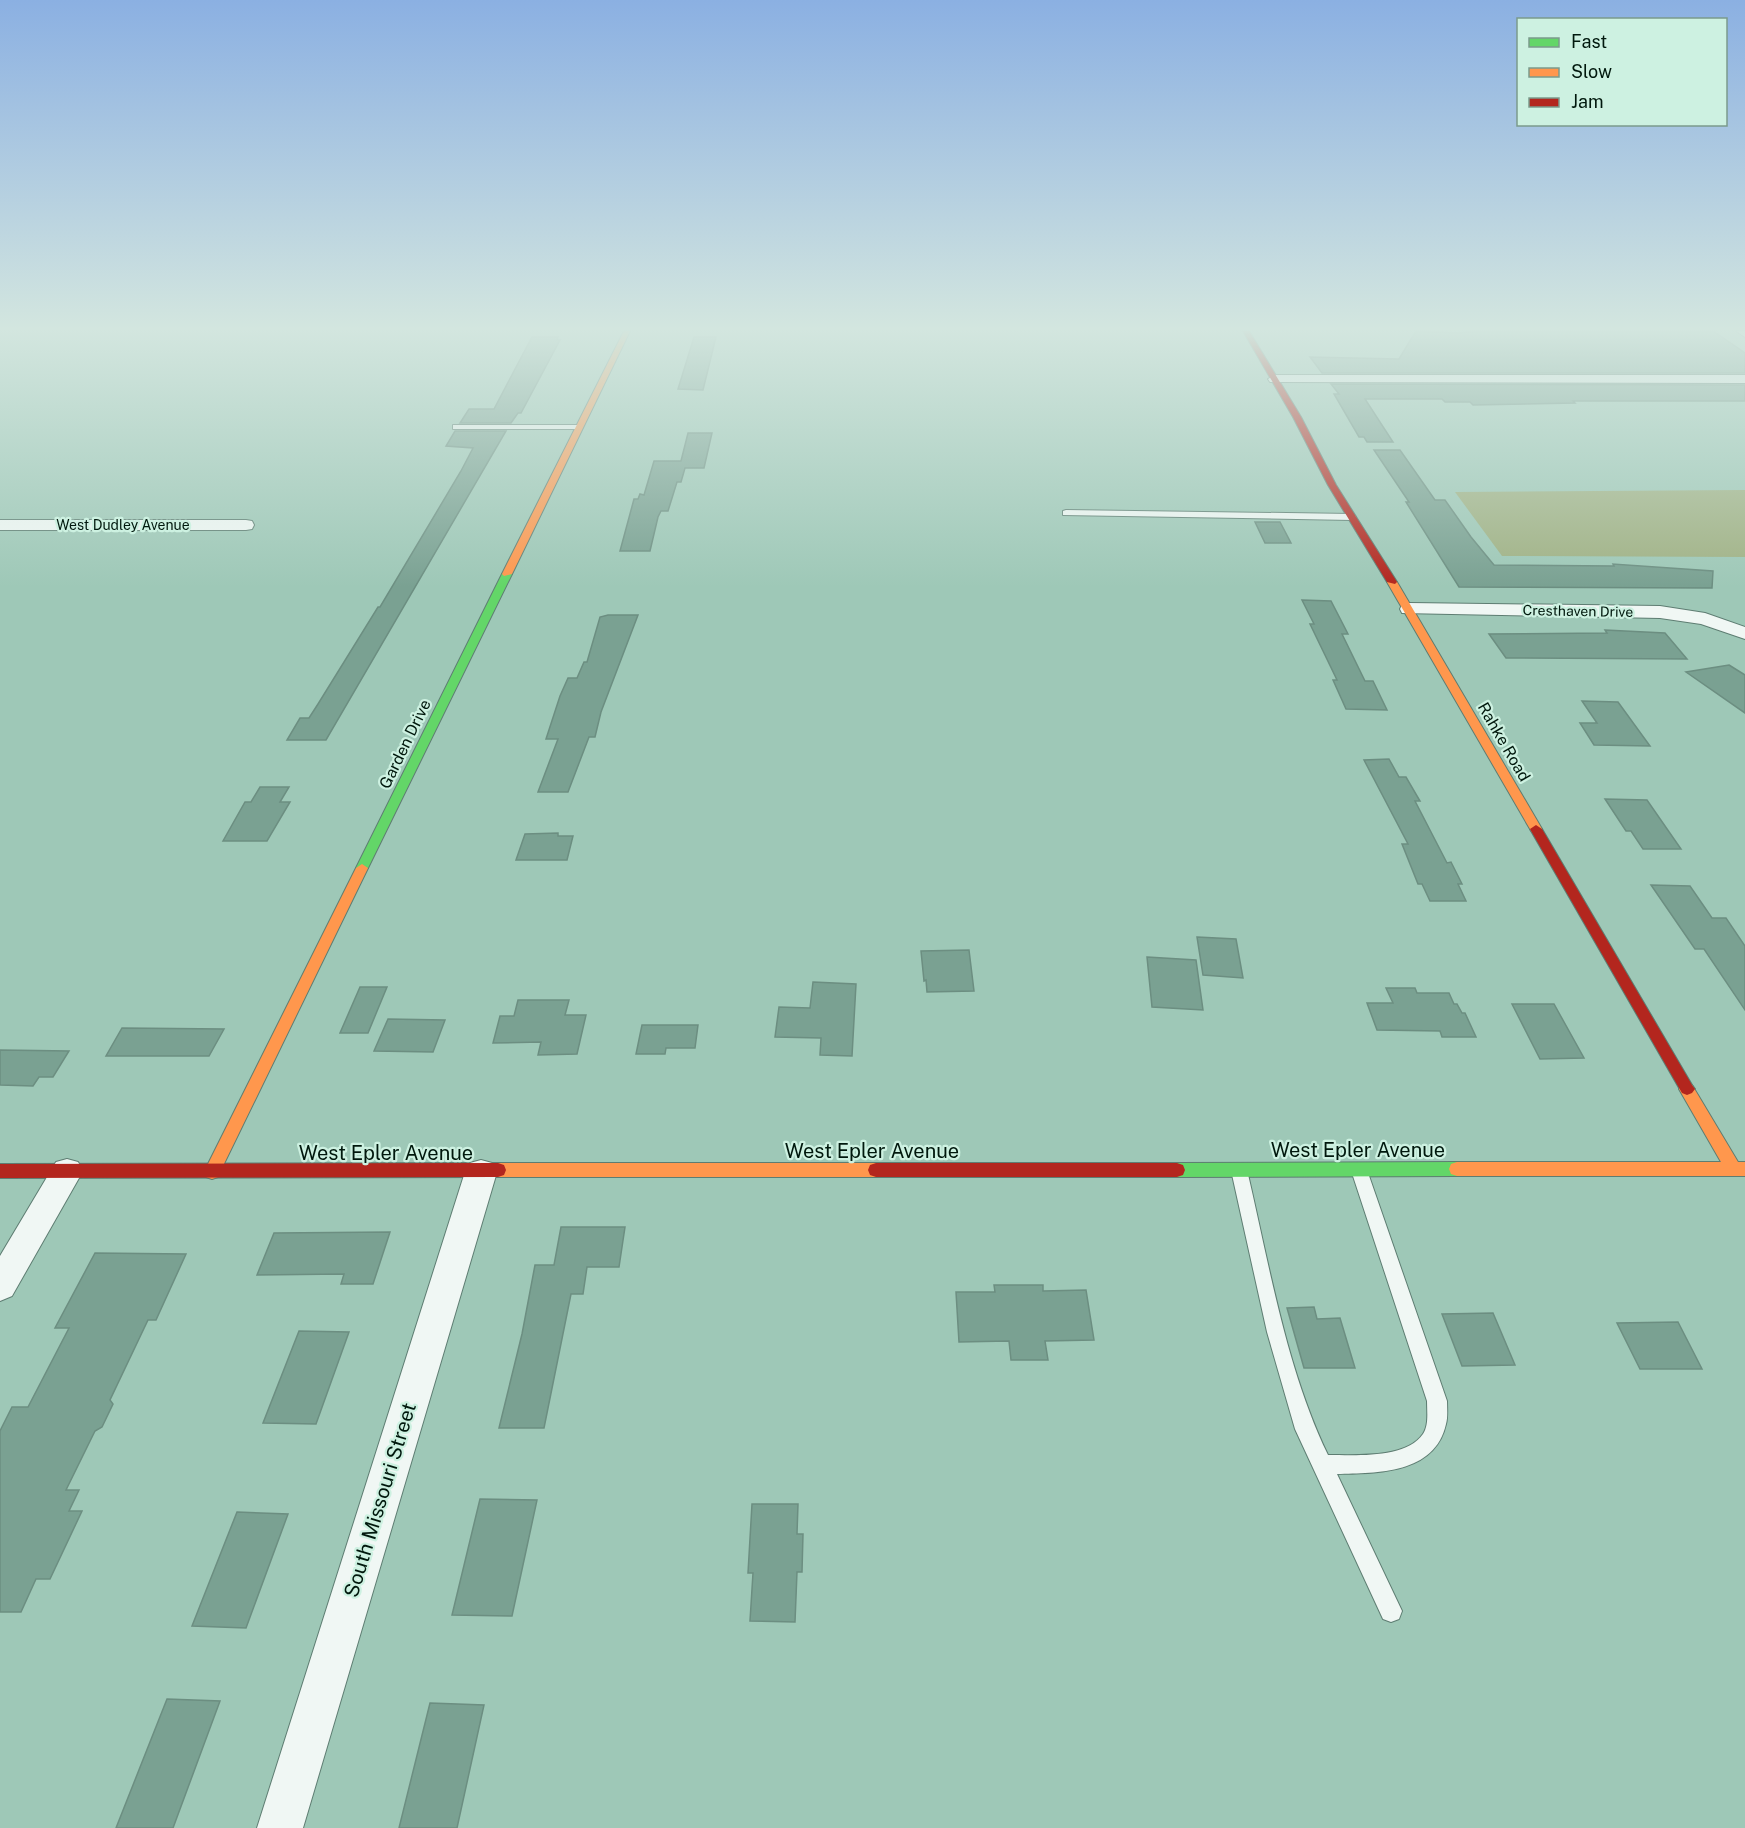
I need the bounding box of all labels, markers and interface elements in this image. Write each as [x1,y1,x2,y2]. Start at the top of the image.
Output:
legend [1517,18,1727,126]
text: Fast [1571,31,1607,52]
text: Slow [1571,61,1612,82]
text: Jam [1571,91,1604,112]
street label: West Dudley Avenue [56,517,190,533]
street label: Cresthaven Drive [1523,602,1634,620]
street label: Garden Drive [375,696,435,792]
street label: Rahke Road [1474,699,1534,785]
street label: West Epler Avenue [1271,1138,1445,1162]
street label: West Epler Avenue [785,1139,959,1163]
street label: West Epler Avenue [299,1141,473,1165]
street label: South Missouri Street [339,1400,421,1600]

